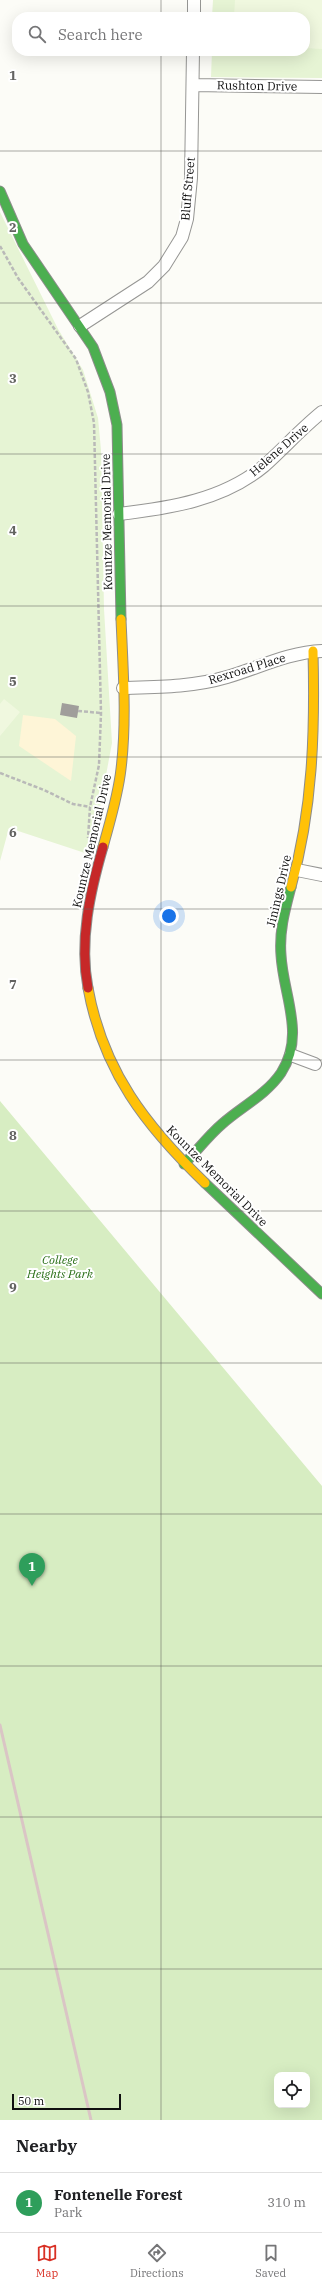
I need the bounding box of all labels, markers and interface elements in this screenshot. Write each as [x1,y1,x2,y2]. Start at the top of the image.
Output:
search box [12,12,310,56]
icon: search [26,23,48,45]
text: Search here [58,25,143,44]
text: 1 [9,67,17,84]
street label: Rushton Drive [217,77,297,94]
street label: Bluff Street [177,157,198,221]
text: 2 [9,219,17,236]
text: 3 [9,370,17,387]
street label: Helene Drive [246,420,311,479]
street label: Kountze Memorial Drive [98,453,115,591]
text: 4 [9,522,17,539]
street label: Rexroad Place [206,650,287,687]
text: 5 [9,673,17,690]
street label: Kountze Memorial Drive [69,773,114,909]
text: 6 [9,824,17,841]
street label: Jinings Drive [263,853,294,929]
your location [159,906,179,926]
text: 7 [9,976,17,993]
street label: Kountze Memorial Drive [164,1122,271,1229]
text: 8 [9,1127,17,1144]
park label: College Heights Park [26,1252,94,1281]
text: 9 [9,1279,17,1296]
pin: 1 [19,1553,45,1586]
map controls [274,2072,310,2108]
button: locate [274,2072,310,2108]
scale bar [12,2092,121,2111]
text: 50 m [18,2094,44,2108]
text: Nearby [16,2135,77,2157]
text: Fontenelle Forest [54,2185,182,2204]
text: 1 [25,2194,33,2211]
text: 310 m [267,2194,306,2211]
text: Park [54,2204,82,2221]
tab: Map [36,2242,58,2280]
tab: Directions [130,2242,184,2280]
tab: Saved [255,2242,286,2280]

